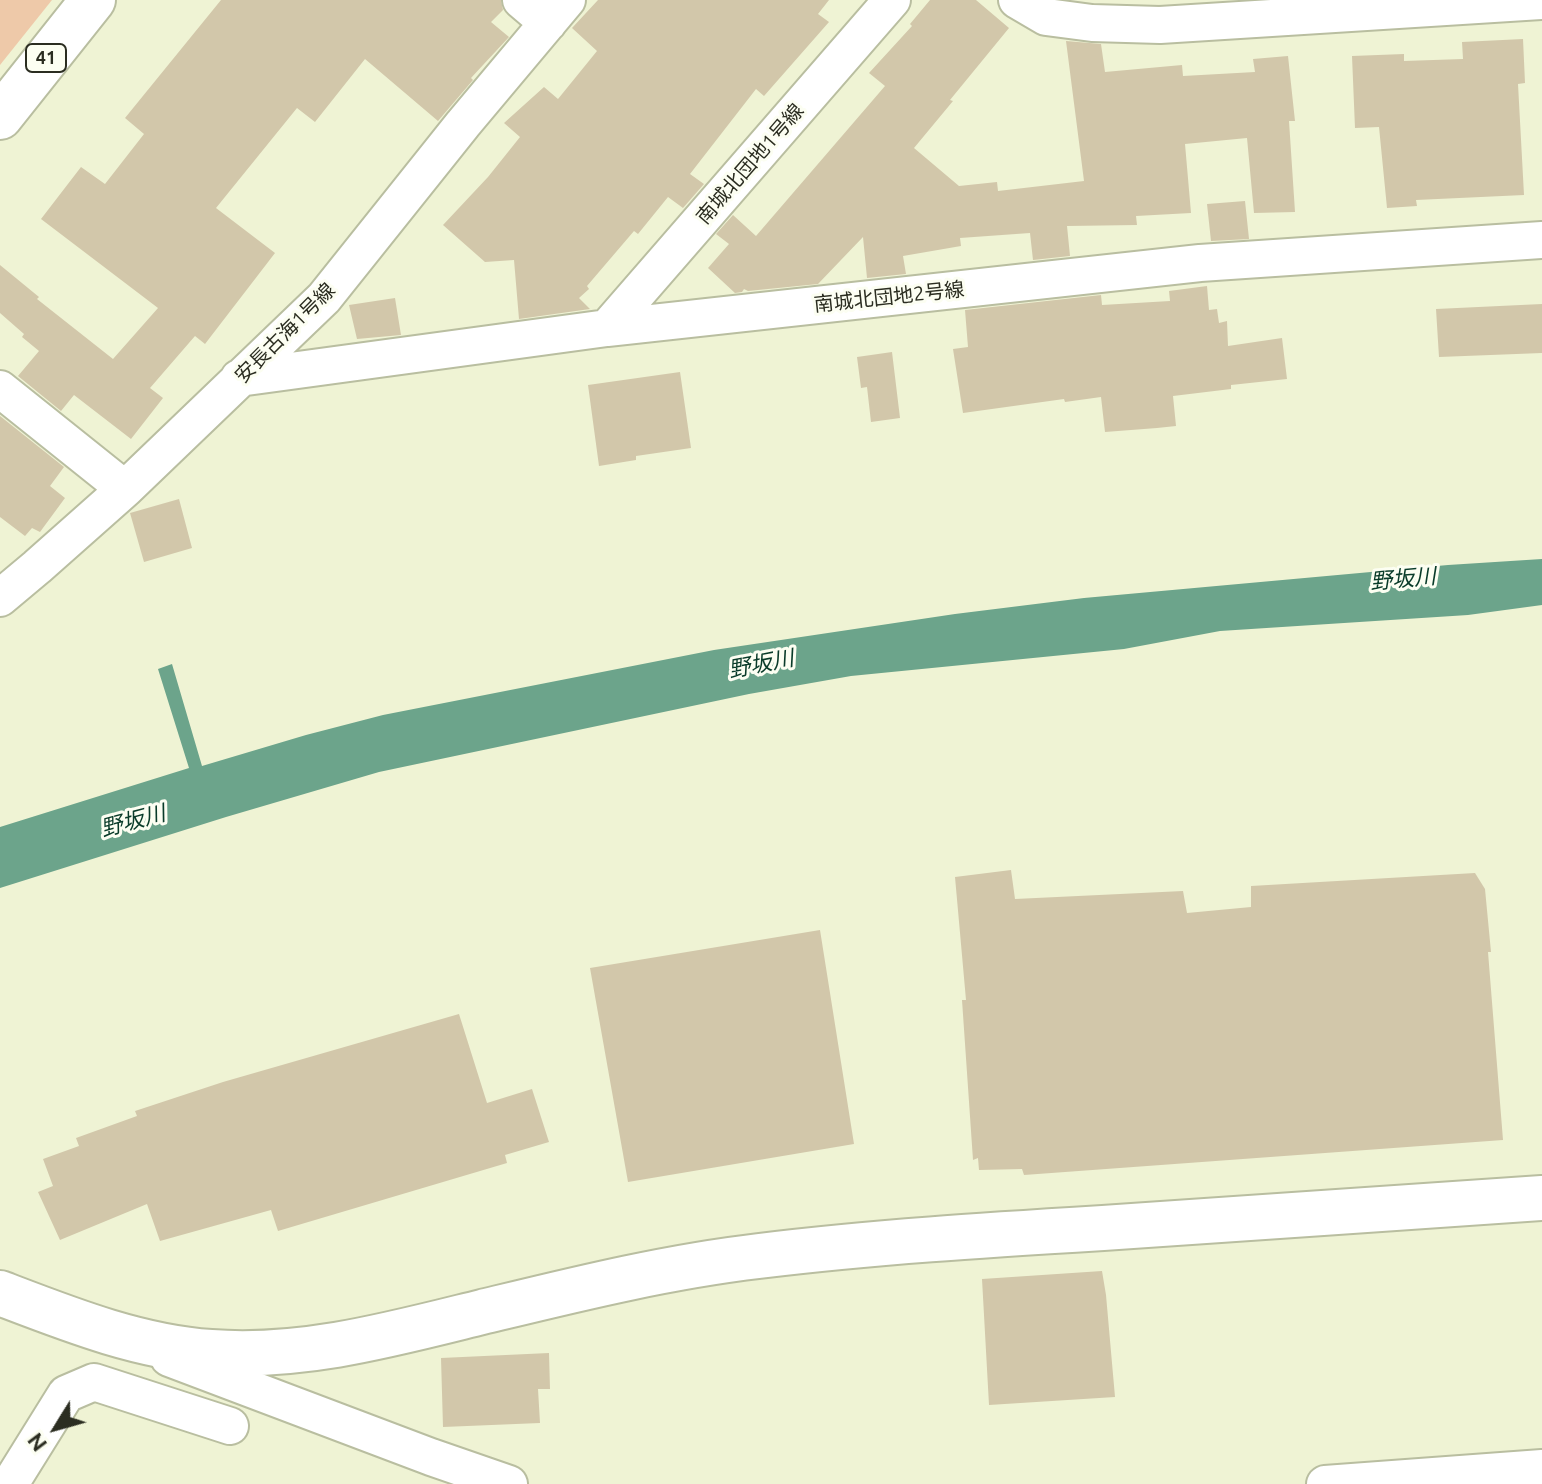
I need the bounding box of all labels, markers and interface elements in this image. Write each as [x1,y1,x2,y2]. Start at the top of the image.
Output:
road number: 41 [26,44,66,72]
street label: 南城北団地1号線 [691,99,809,229]
street label: 南城北団地2号線 [813,277,965,317]
street label: 安長古海1号線 [230,278,340,388]
water label: 野坂川 [1369,563,1437,595]
water label: 野坂川 [726,645,796,683]
water label: 野坂川 [98,800,168,842]
north arrow [16,1388,96,1468]
text: N [22,1429,51,1457]

